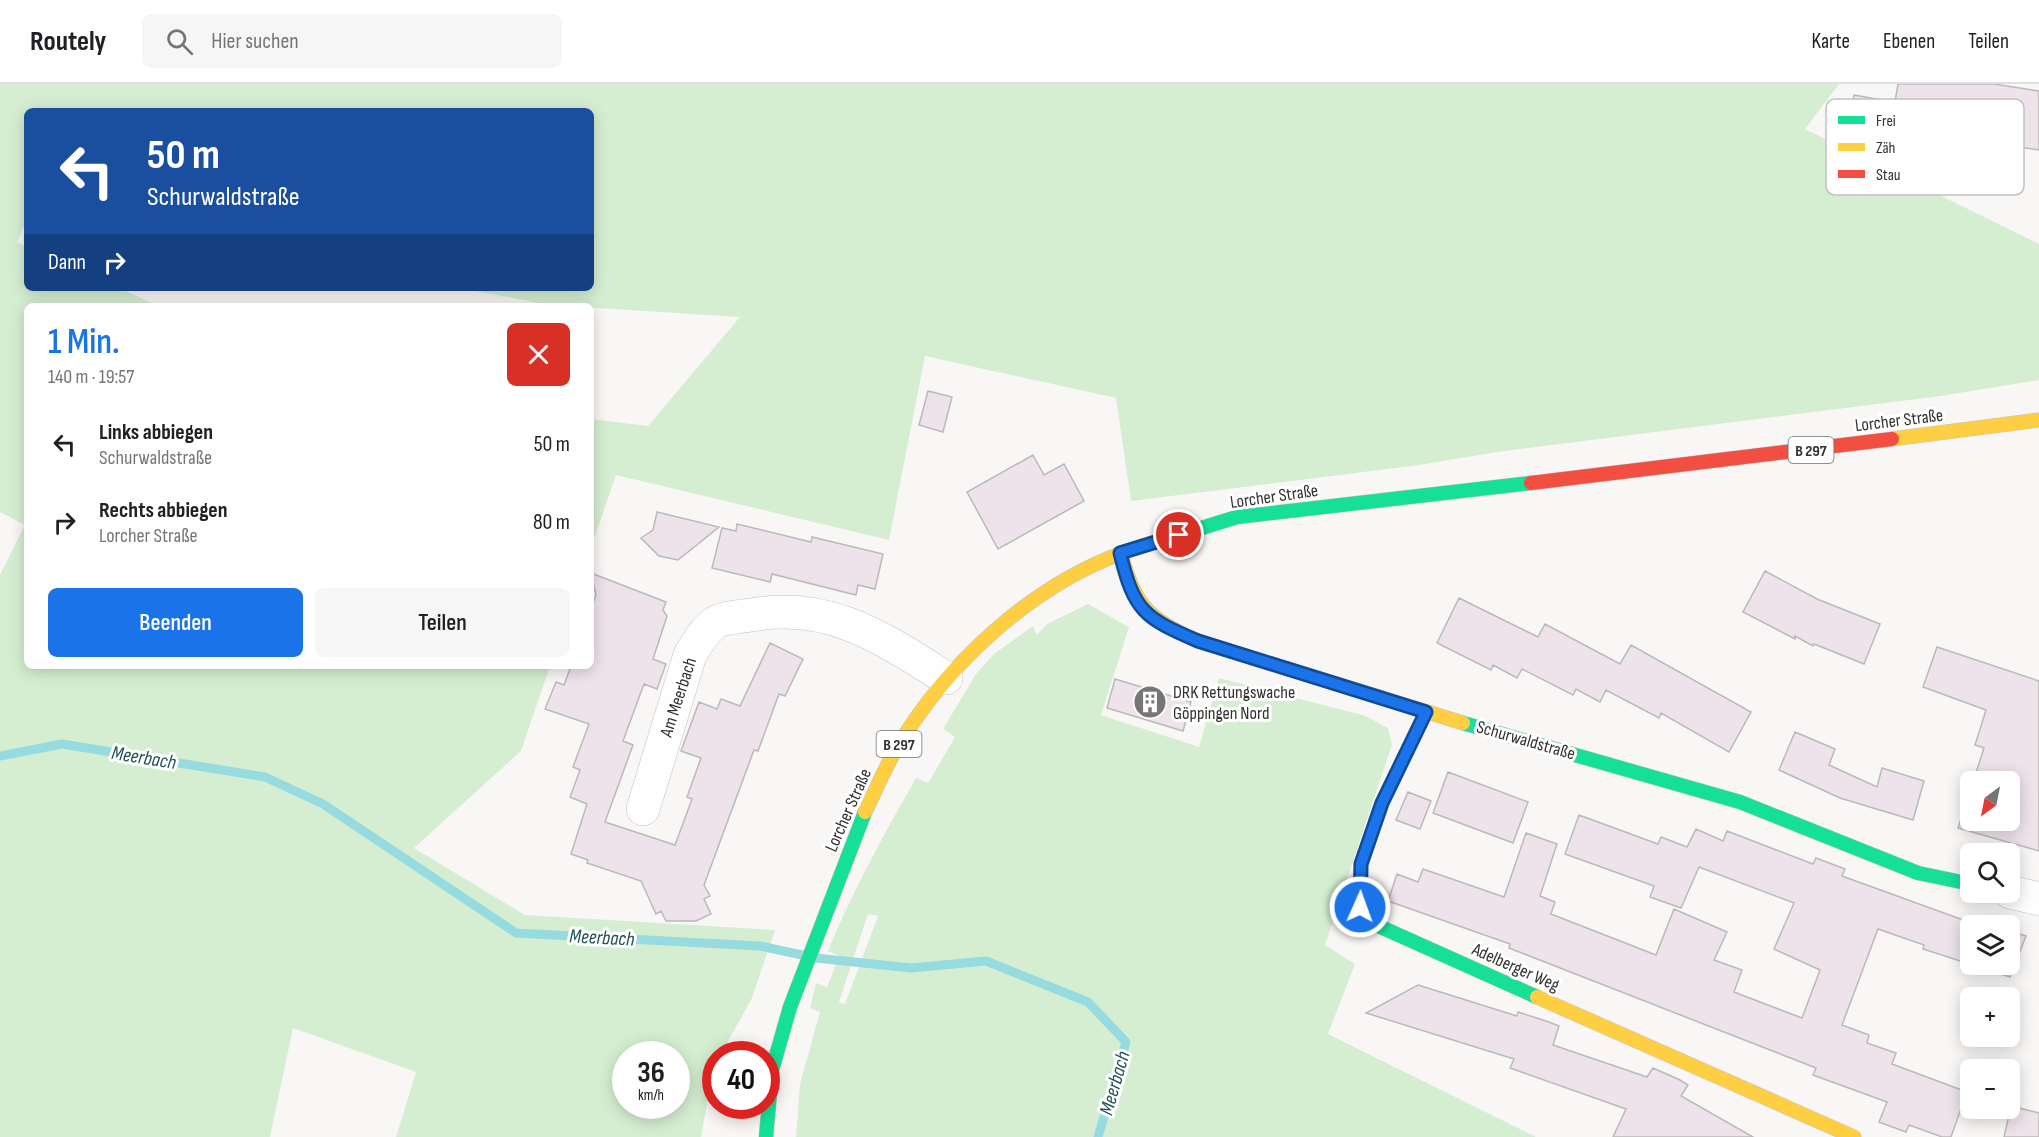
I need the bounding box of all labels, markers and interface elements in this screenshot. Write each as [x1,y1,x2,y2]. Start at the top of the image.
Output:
search box [142,14,562,68]
text: Routely [30,25,106,58]
icon: search [163,25,196,58]
text: Hier suchen [211,28,299,55]
text: Karte [1812,29,1850,54]
text: Ebenen [1883,29,1935,54]
text: Teilen [1968,29,2009,54]
legend [1826,99,2024,195]
text: Frei [1876,112,1896,131]
text: 50 m [147,130,220,181]
icon: left [48,132,126,210]
text: Zäh [1876,139,1895,158]
text: Stau [1876,166,1901,185]
text: Schurwaldstraße [147,181,300,213]
icon: right [98,246,131,279]
text: Dann [48,249,86,276]
text: 1 Min. [48,321,120,364]
button: close [507,323,570,386]
text: 140 m · 19:57 [48,365,134,389]
street label: Lorcher Straße [1854,405,1944,436]
text: Links abbiegen [99,419,213,446]
icon: left [48,428,81,461]
text: 50 m [534,431,570,458]
road number: B 297 [1788,437,1834,463]
text: Schurwaldstraße [99,446,212,470]
street label: Lorcher Straße [1229,480,1319,513]
text: Rechts abbiegen [99,497,228,524]
icon: right [48,506,81,539]
text: 80 m [533,509,570,536]
pin [1153,509,1204,560]
icon: arrive [1162,518,1195,551]
text: Lorcher Straße [99,524,198,548]
button: Beenden [48,588,303,657]
button: Teilen [315,588,570,657]
street label: Am Meerbach [655,655,701,740]
place label: DRK Rettungswache Göppingen Nord [1173,682,1295,724]
building icon: DRK Rettungswache Göppingen Nord [1132,684,1168,720]
street label: Schurwaldstraße [1474,716,1578,765]
road number: B 297 [876,731,922,757]
water label: Meerbach [110,741,178,775]
street label: Lorcher Straße [821,765,876,855]
north arrow [1960,771,2020,831]
map controls [1960,771,2020,1119]
button: search [1960,843,2020,903]
position arrow [1328,875,1392,939]
button: layers [1960,915,2020,975]
water label: Meerbach [569,924,635,952]
street label: Adelberger Weg [1468,939,1563,996]
button: + [1960,987,2020,1047]
speed limit sign: 40 [702,1041,780,1119]
water label: Meerbach [1094,1049,1135,1118]
text: 36 [637,1055,665,1091]
button: − [1960,1059,2020,1119]
text: km/h [638,1086,664,1105]

